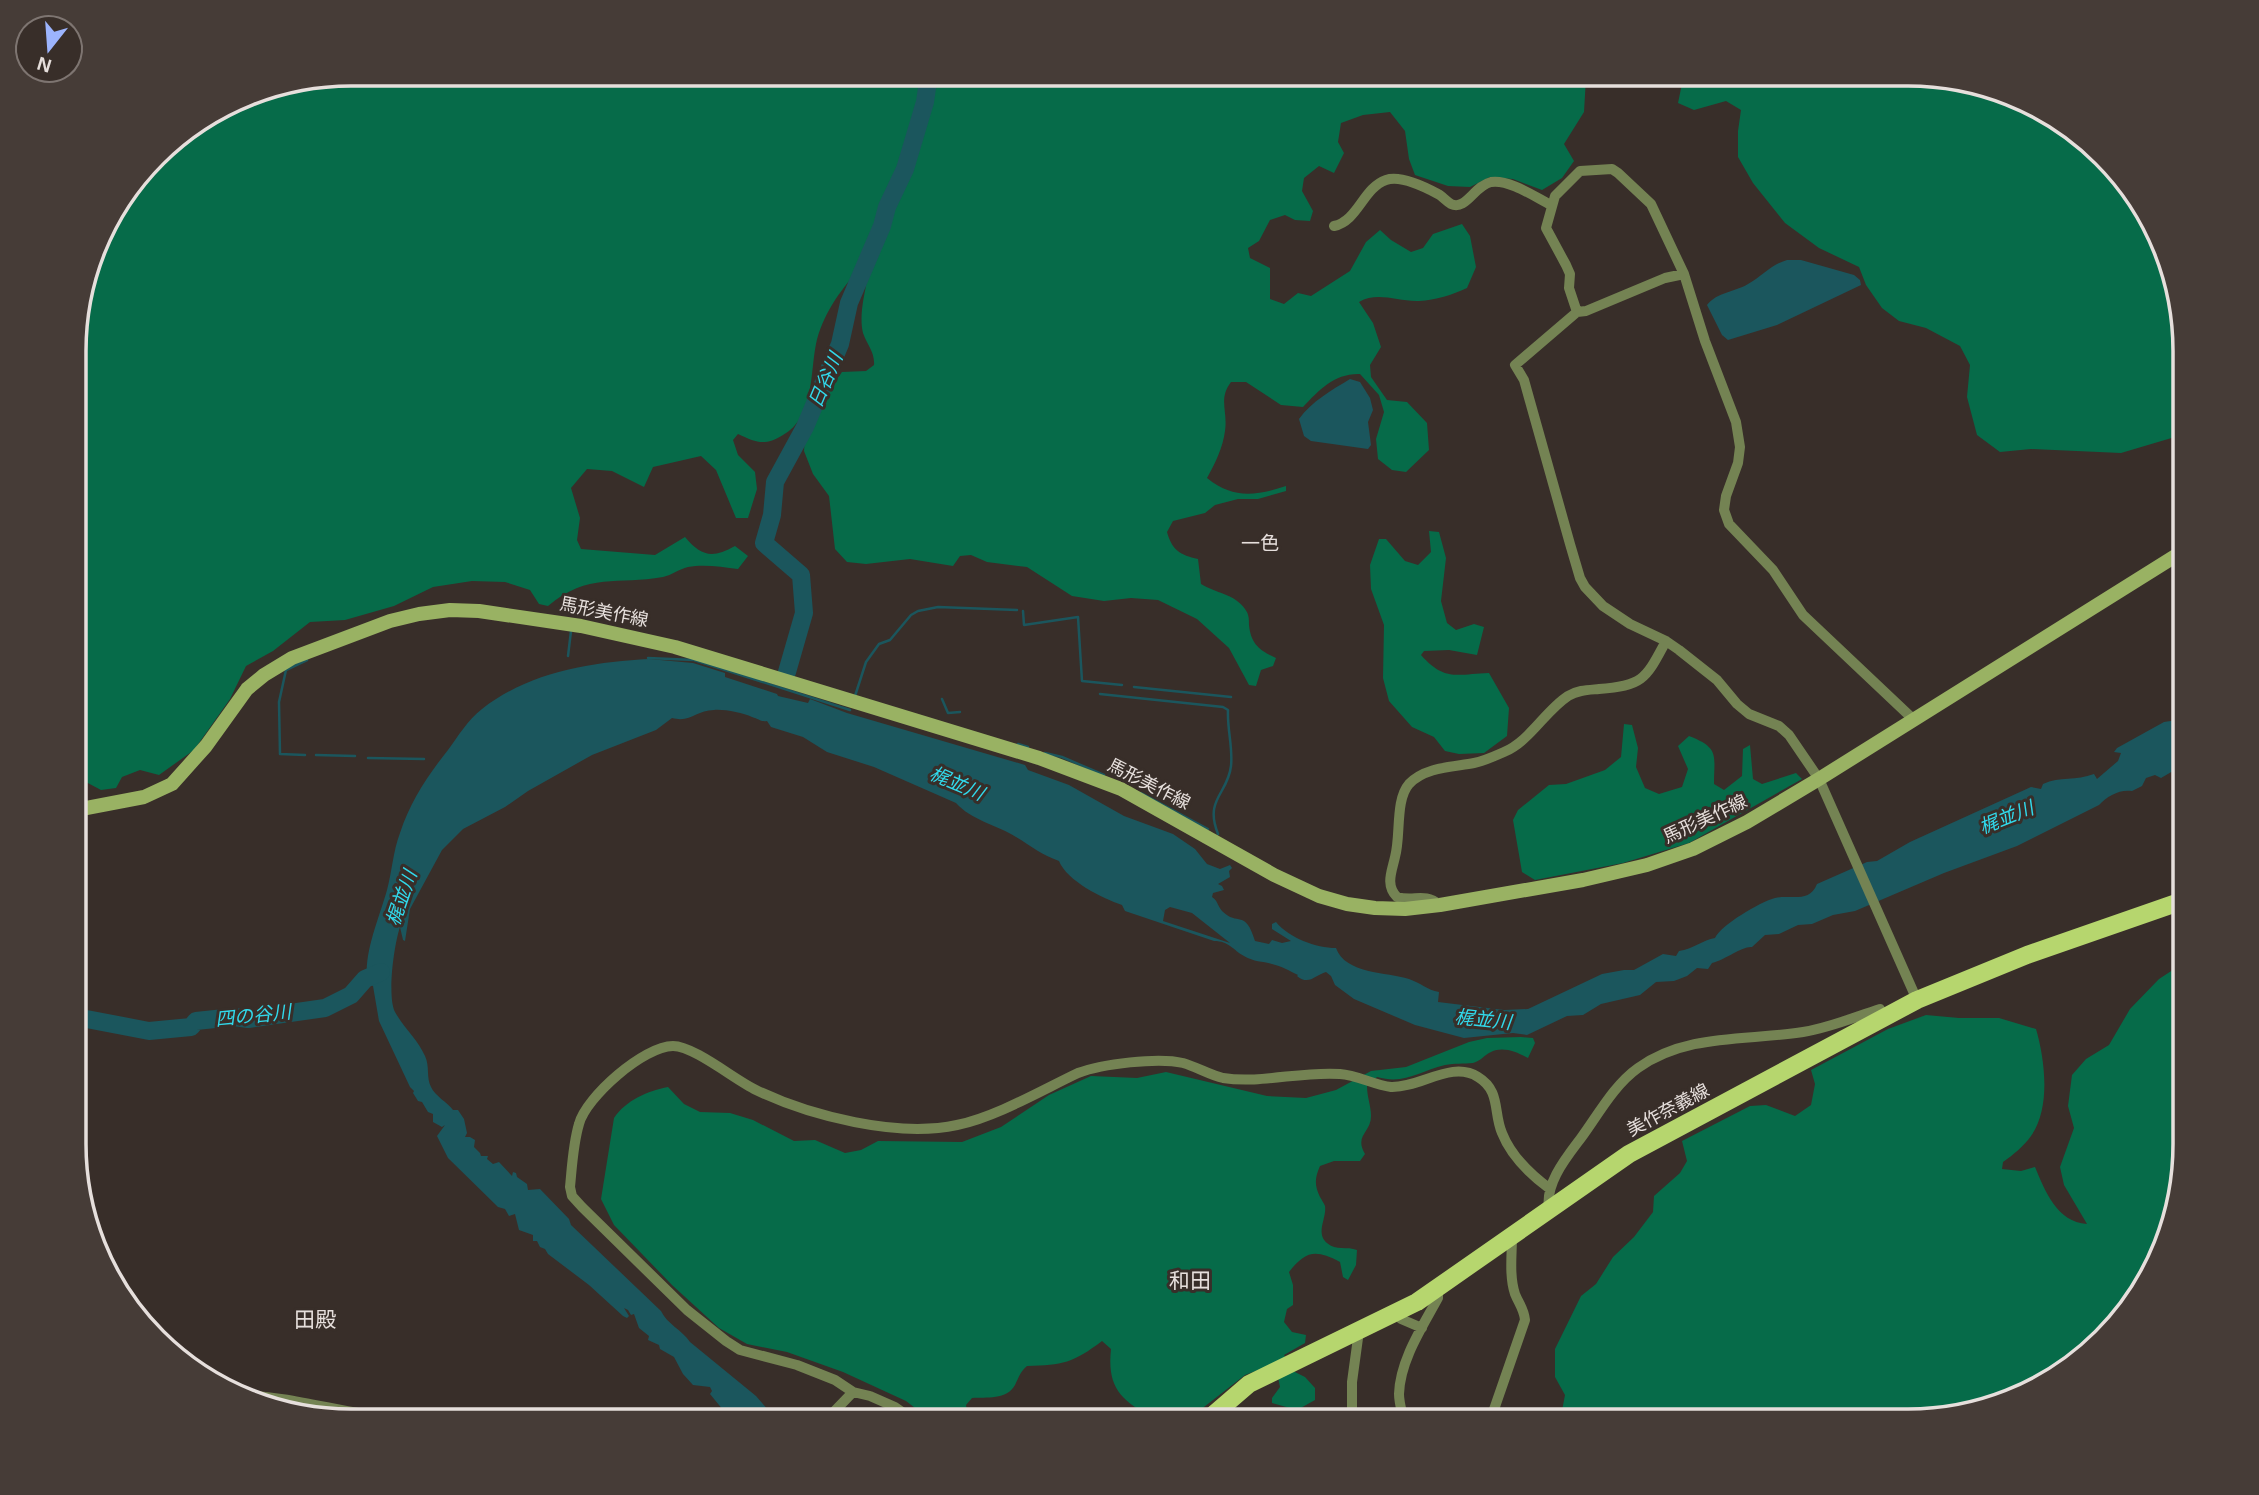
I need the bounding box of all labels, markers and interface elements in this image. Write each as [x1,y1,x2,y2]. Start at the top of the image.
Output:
north arrow [14,14,84,84]
text: N [35,53,54,77]
water label: 日谷川 [805,348,847,411]
district label: 一色 [1241,533,1279,554]
street label: 馬形美作線 [558,594,650,630]
street label: 馬形美作線 [1104,755,1194,813]
water label: 梶並川 [926,763,989,805]
street label: 馬形美作線 [1660,791,1750,847]
water label: 梶並川 [1976,796,2038,838]
water label: 梶並川 [382,866,421,929]
water label: 四の谷川 [214,1001,294,1030]
water label: 梶並川 [1453,1006,1514,1033]
street label: 美作奈義線 [1624,1080,1712,1140]
district label: 和田 [1169,1269,1211,1292]
district label: 田殿 [294,1308,336,1331]

